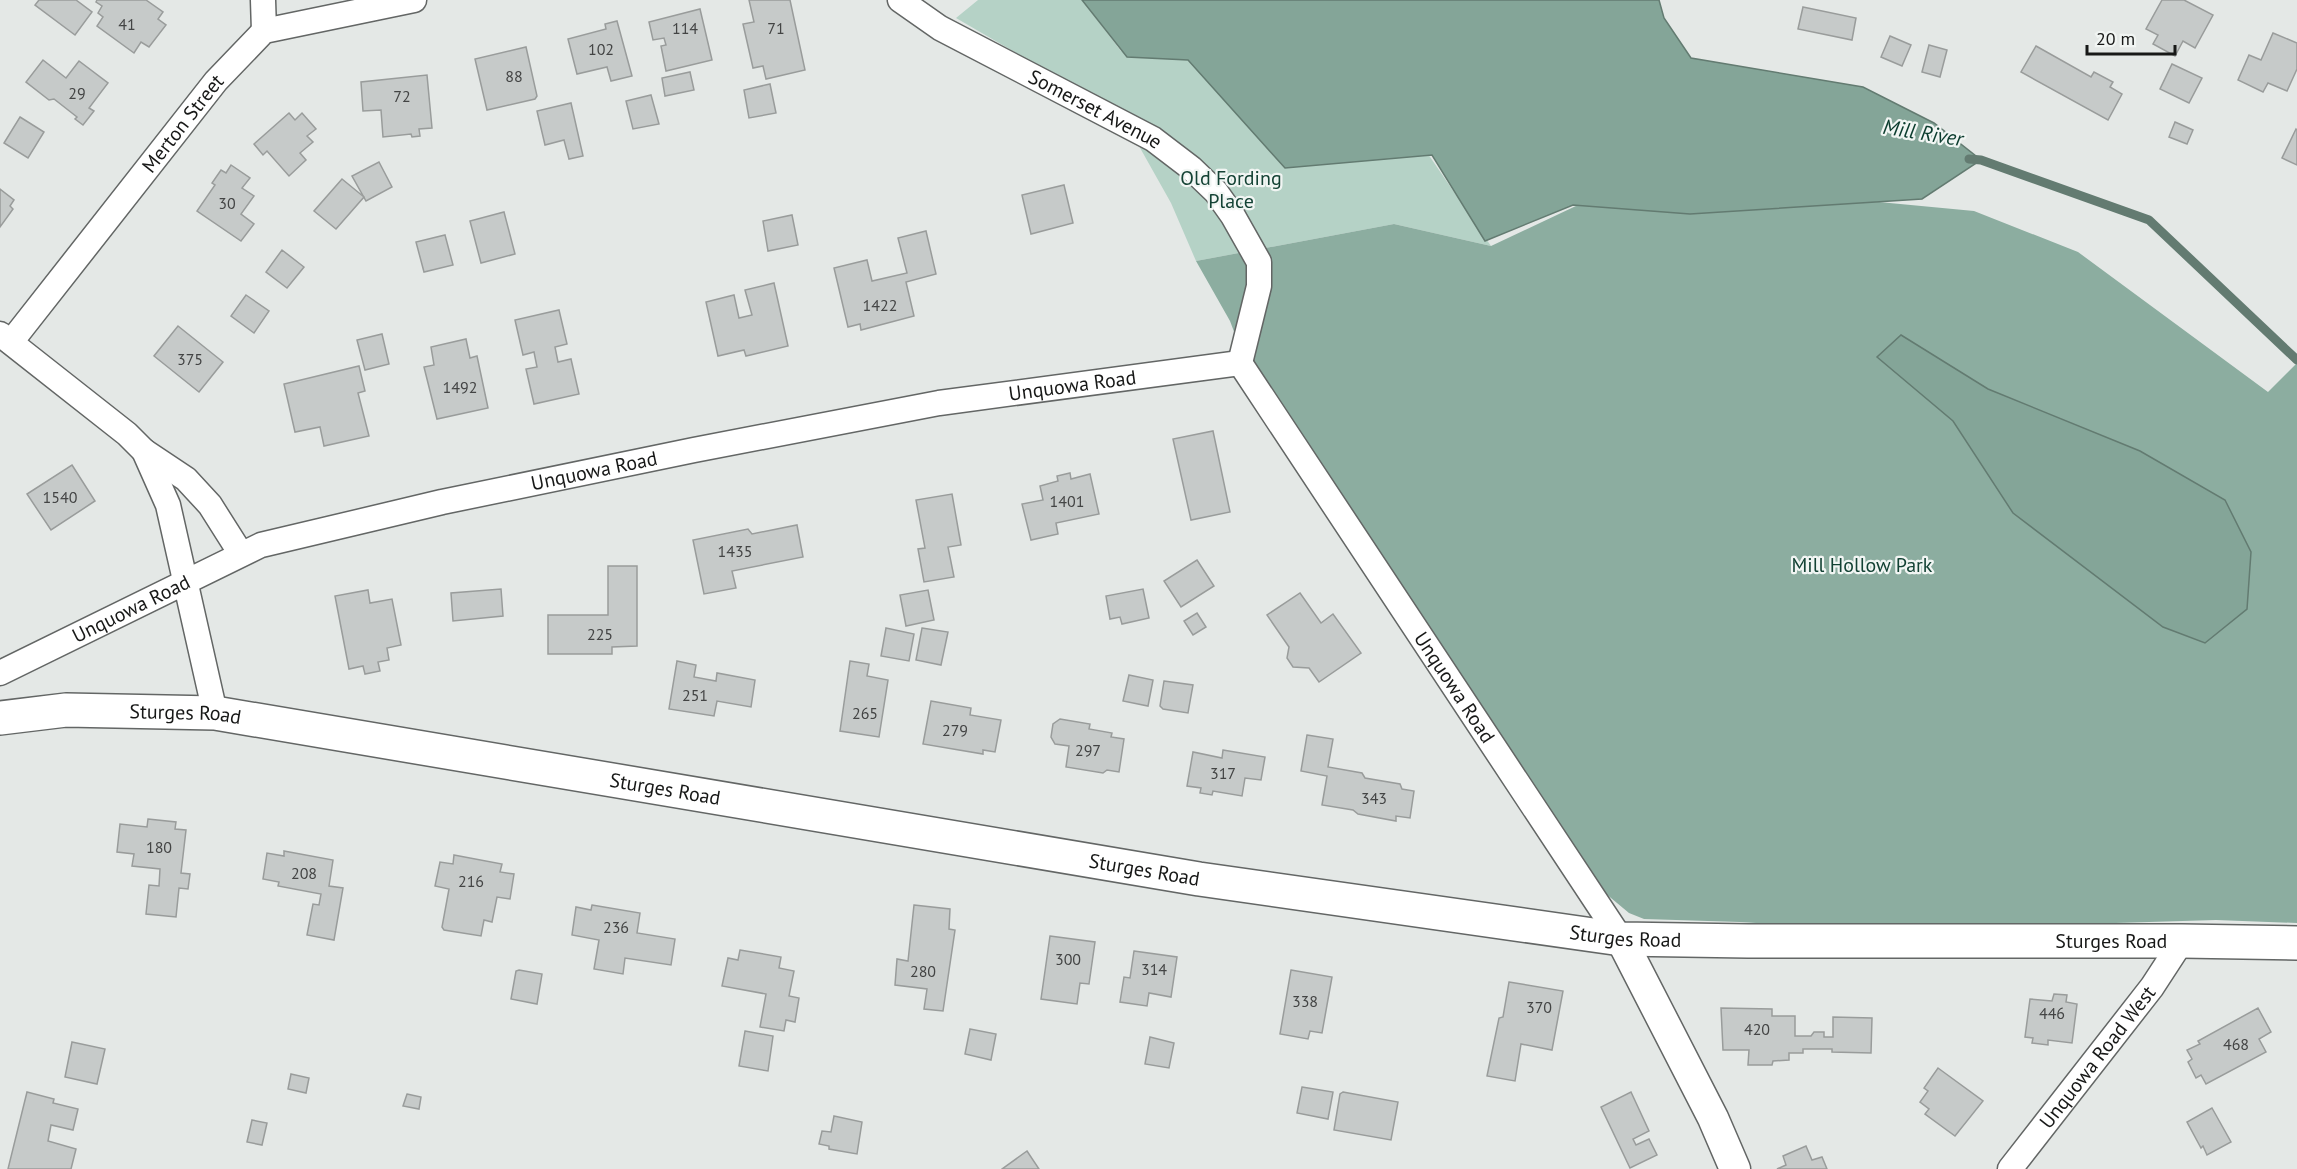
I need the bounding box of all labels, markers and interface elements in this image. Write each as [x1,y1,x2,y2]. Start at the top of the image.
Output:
house number: 41 [118,14,136,34]
house number: 114 [672,18,698,38]
house number: 71 [767,18,785,38]
scale bar [2087,18,2176,56]
text: 20 m [2096,27,2135,50]
house number: 102 [588,39,614,59]
street label: Somerset Avenue [1024,63,1168,155]
house number: 88 [505,66,523,86]
street label: Merton Street [136,68,229,178]
house number: 29 [68,83,86,103]
house number: 72 [393,86,411,106]
water label: Mill River [1881,113,1967,152]
park label: Old Fording Place [1180,165,1282,214]
house number: 30 [218,193,236,213]
house number: 1422 [863,295,897,315]
house number: 375 [177,349,203,369]
street label: Unquowa Road [1007,364,1138,407]
house number: 1492 [443,377,477,397]
street label: Unquowa Road [529,445,660,496]
house number: 1540 [43,487,78,507]
house number: 1401 [1050,491,1084,511]
house number: 1435 [718,541,752,561]
park label: Mill Hollow Park [1792,552,1933,578]
street label: Unquowa Road [68,569,194,649]
house number: 225 [587,624,613,644]
street label: Unquowa Road [1408,627,1501,748]
house number: 251 [682,685,708,705]
street label: Sturges Road [129,698,243,730]
house number: 265 [852,703,878,723]
house number: 279 [942,720,968,740]
house number: 297 [1075,740,1101,760]
house number: 317 [1210,763,1236,783]
street label: Sturges Road [608,767,723,811]
house number: 343 [1361,788,1387,808]
house number: 180 [146,837,172,857]
street label: Sturges Road [1087,848,1202,892]
house number: 208 [291,863,317,883]
house number: 216 [458,871,484,891]
house number: 236 [603,917,629,937]
street label: Sturges Road [1568,919,1682,953]
street label: Sturges Road [2055,928,2167,954]
house number: 300 [1055,949,1081,969]
house number: 314 [1141,959,1167,979]
house number: 280 [910,961,936,981]
street label: Unquowa Road West [2033,980,2161,1134]
house number: 338 [1292,991,1318,1011]
house number: 370 [1526,997,1552,1017]
house number: 446 [2039,1003,2065,1023]
house number: 420 [1744,1019,1770,1039]
house number: 468 [2223,1034,2249,1054]

